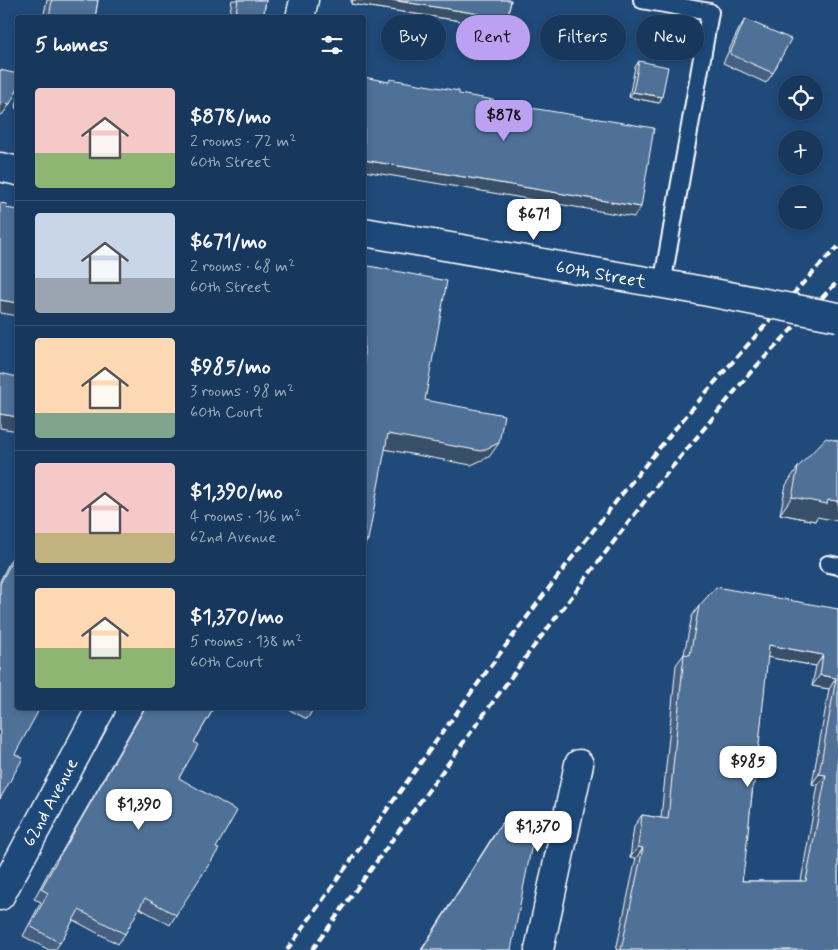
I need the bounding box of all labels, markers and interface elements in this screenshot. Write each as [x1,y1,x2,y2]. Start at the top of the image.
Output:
chip: Buy [381,15,446,60]
chip: Rent [456,15,530,60]
chip: Filters [540,15,626,60]
chip: New [636,15,704,60]
text: 5 homes [35,31,108,59]
icon: filters [318,31,346,59]
map controls [778,75,823,230]
button: locate [778,75,823,120]
pin: $878 [474,100,534,142]
text: $878/mo [190,103,271,131]
text: $878 [486,105,522,126]
icon: home [75,108,135,168]
button: + [778,130,823,175]
text: 2 rooms · 72 m² [190,131,296,152]
text: 60th Street [190,152,271,173]
button: − [778,185,823,230]
pin: $671 [504,198,564,241]
text: $671 [518,204,550,225]
text: $671/mo [190,228,267,256]
icon: home [75,233,135,293]
street label: 60th Street [554,255,648,295]
text: 2 rooms · 68 m² [190,256,295,277]
text: 60th Street [190,277,271,298]
text: $985/mo [190,353,271,381]
icon: home [75,358,135,418]
text: 3 rooms · 98 m² [190,381,294,402]
text: 60th Court [190,402,264,423]
text: $1,390/mo [190,478,283,506]
icon: home [75,483,135,543]
text: 4 rooms · 136 m² [190,506,301,527]
text: 62nd Avenue [190,527,276,548]
text: $1,370/mo [190,603,283,631]
icon: home [75,608,135,668]
text: 5 rooms · 138 m² [190,631,302,652]
text: 60th Court [190,652,264,673]
pin: $985 [718,746,778,788]
text: $985 [731,751,765,772]
street label: 62nd Avenue [18,754,84,851]
pin: $1,390 [98,788,180,831]
text: $1,390 [117,794,161,815]
pin: $1,370 [497,810,579,853]
text: $1,370 [516,816,560,837]

